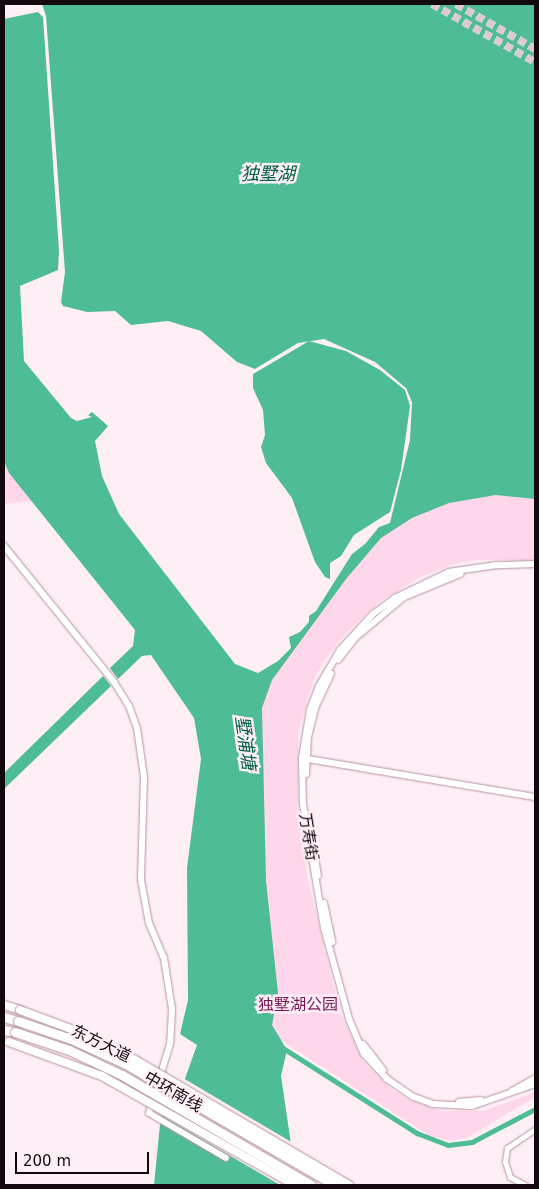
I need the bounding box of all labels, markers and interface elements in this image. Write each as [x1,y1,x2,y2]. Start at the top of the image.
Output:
water label: 独墅湖 [241,163,295,185]
water label: 墅浦塘 [231,715,259,771]
street label: 万寿街 [295,812,321,862]
park label: 独墅湖公园 [258,995,338,1015]
street label: 东方大道 [68,1021,134,1067]
street label: 中环南线 [140,1068,206,1116]
scale bar [18,1142,151,1174]
text: 200 m [23,1152,71,1170]

